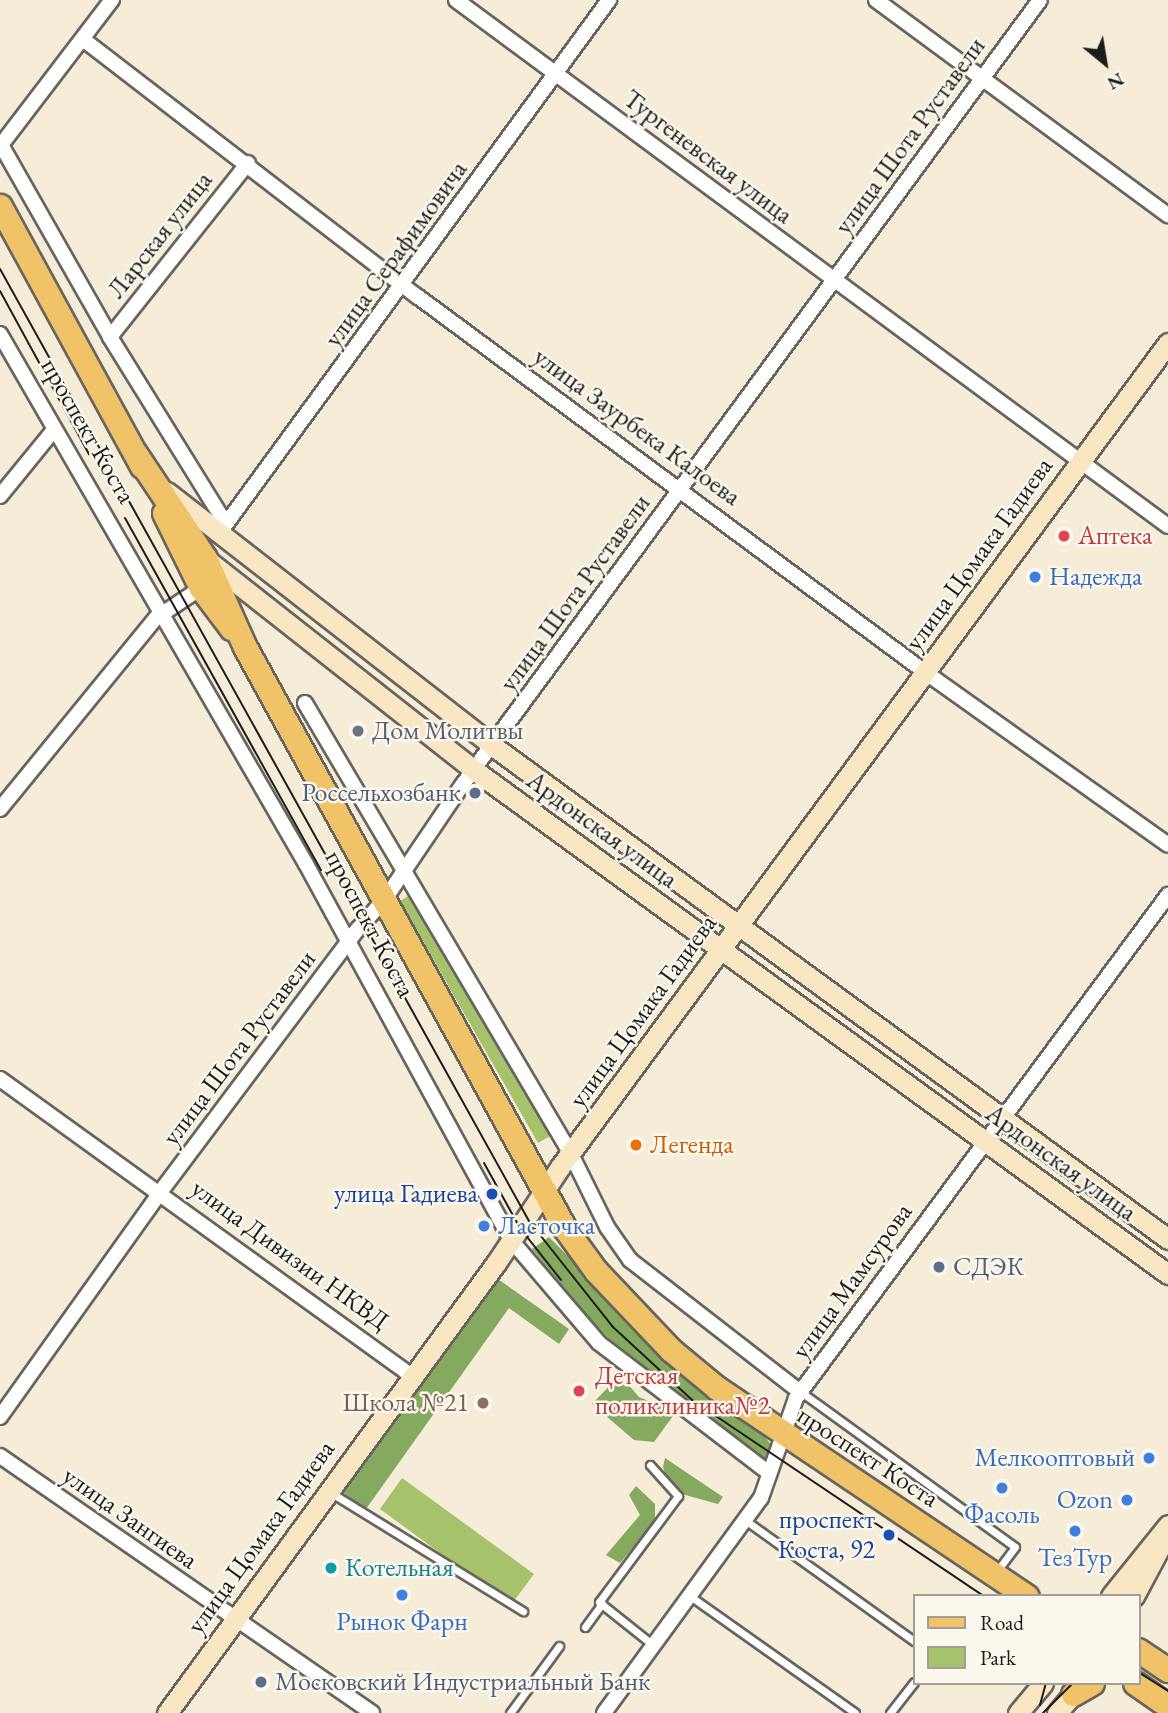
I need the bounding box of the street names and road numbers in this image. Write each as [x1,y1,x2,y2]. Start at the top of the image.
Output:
street label: улица Шота Руставели [828,31,992,241]
street label: Тургеневская улица [617,83,799,231]
street label: улица Серафимовича [318,155,474,353]
street label: Ларская улица [101,165,219,305]
street label: улица Заурбека Калоева [527,341,747,513]
street label: проспект Коста [34,353,142,509]
street label: улица Цомака Гадиева [898,451,1060,657]
street label: улица Шота Руставели [493,488,657,698]
street label: Ардонская улица [520,765,684,895]
street label: проспект Коста [318,845,422,1003]
street label: улица Цомака Гадиева [562,908,724,1114]
street label: улица Шота Руставели [156,944,322,1152]
street label: Ардонская улица [979,1098,1143,1228]
street label: улица Дивизии НКВД [185,1173,395,1337]
street label: улица Мамсурова [785,1197,919,1365]
street label: проспект Коста [791,1400,945,1514]
street label: улица Цомака Гадиева [180,1434,342,1640]
street label: улица Зангиева [57,1460,203,1576]

